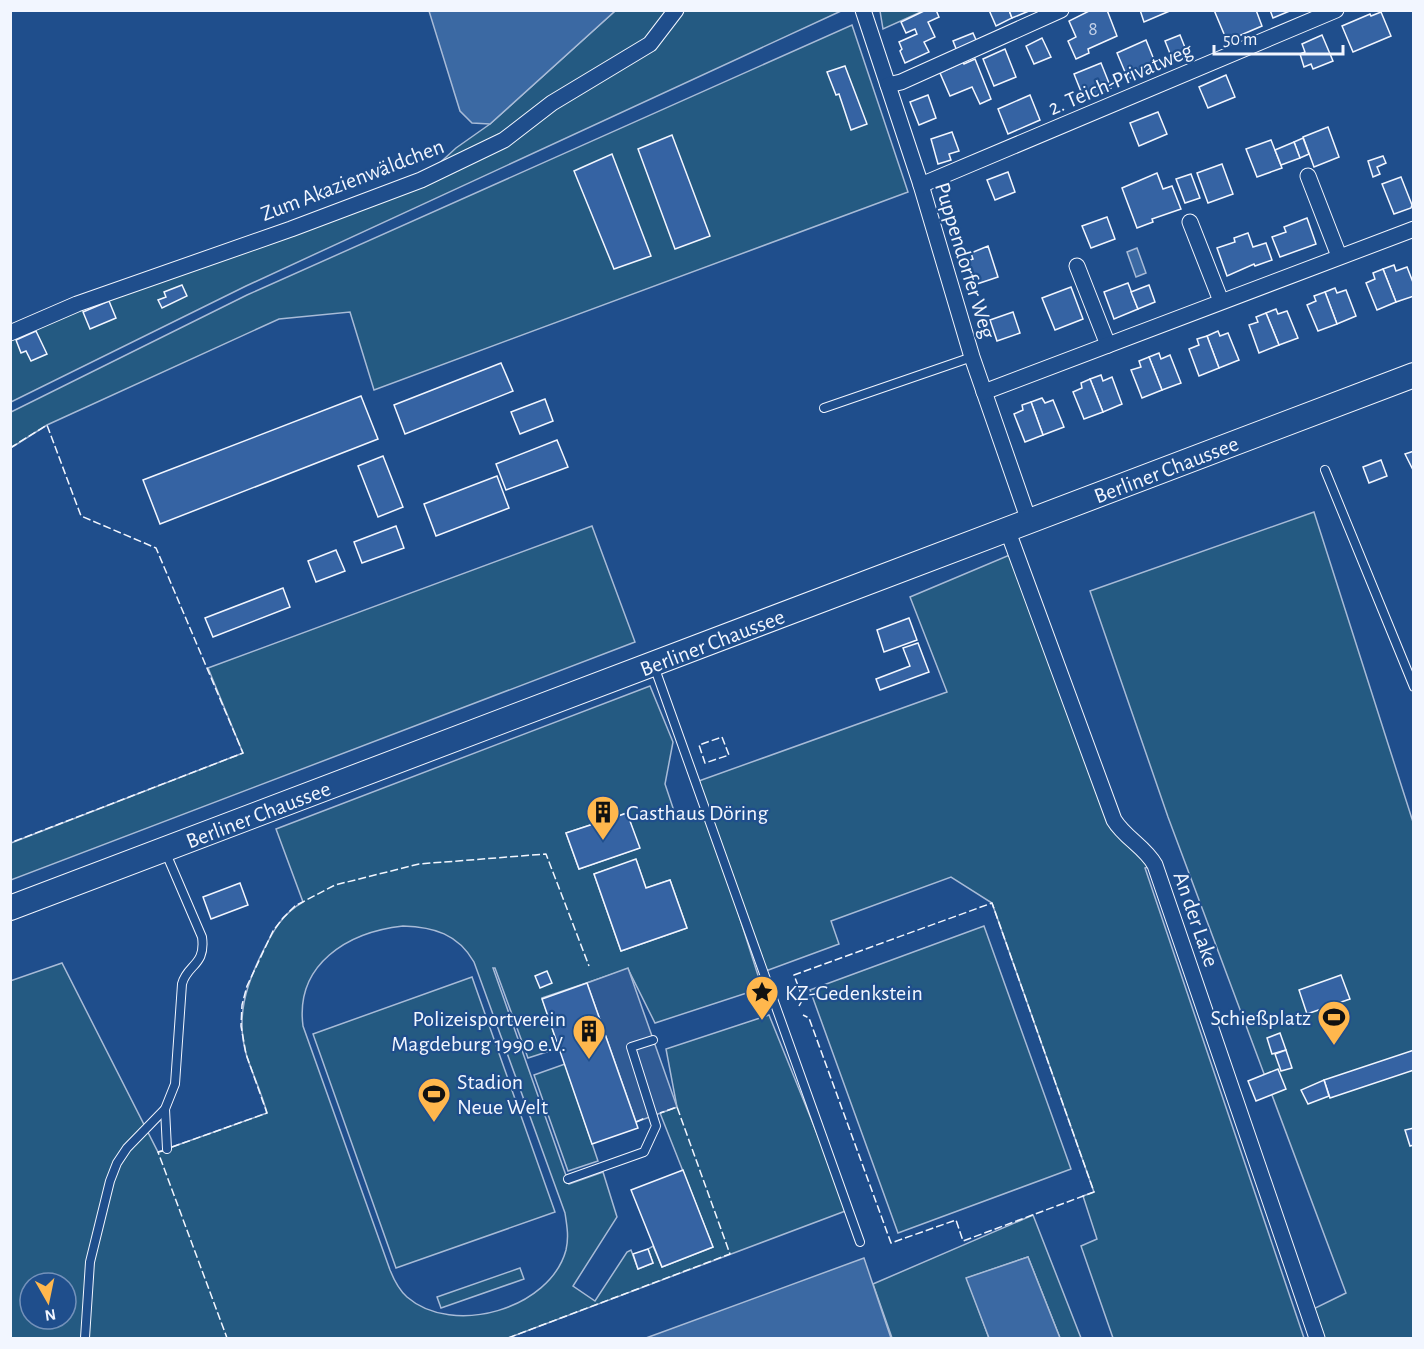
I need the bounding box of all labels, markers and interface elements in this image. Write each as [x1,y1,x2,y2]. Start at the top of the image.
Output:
scale bar [1214,18,1343,56]
house number: 8 [1088,19,1098,39]
text: 50 m [1223,31,1257,49]
street label: 2. Teich-Privatweg [1045,39,1196,119]
street label: Zum Akazienwäldchen [258,135,447,225]
street label: Puppendorfer Weg [931,180,999,341]
street label: Berliner Chaussee [1091,432,1242,508]
street label: Berliner Chaussee [637,605,788,681]
street label: Berliner Chaussee [183,777,334,853]
building icon: Gasthaus Döring [585,794,621,841]
place label: Gasthaus Döring [626,802,768,824]
street label: An der Lake [1170,869,1223,970]
place icon: KZ-Gedenkstein [744,974,780,1021]
place label: KZ-Gedenkstein [785,982,923,1004]
sports icon: Schießplatz [1316,999,1352,1046]
place label: Schießplatz [1210,1007,1311,1029]
place label: Polizeisportverein Magdeburg 1990 e.V. [391,1008,566,1055]
building icon: Polizeisportverein Magdeburg 1990 e.V. [571,1013,607,1060]
place label: Stadion Neue Welt [457,1071,548,1118]
sports icon: Stadion Neue Welt [416,1076,452,1123]
north arrow [18,1271,78,1331]
text: N [43,1306,57,1324]

